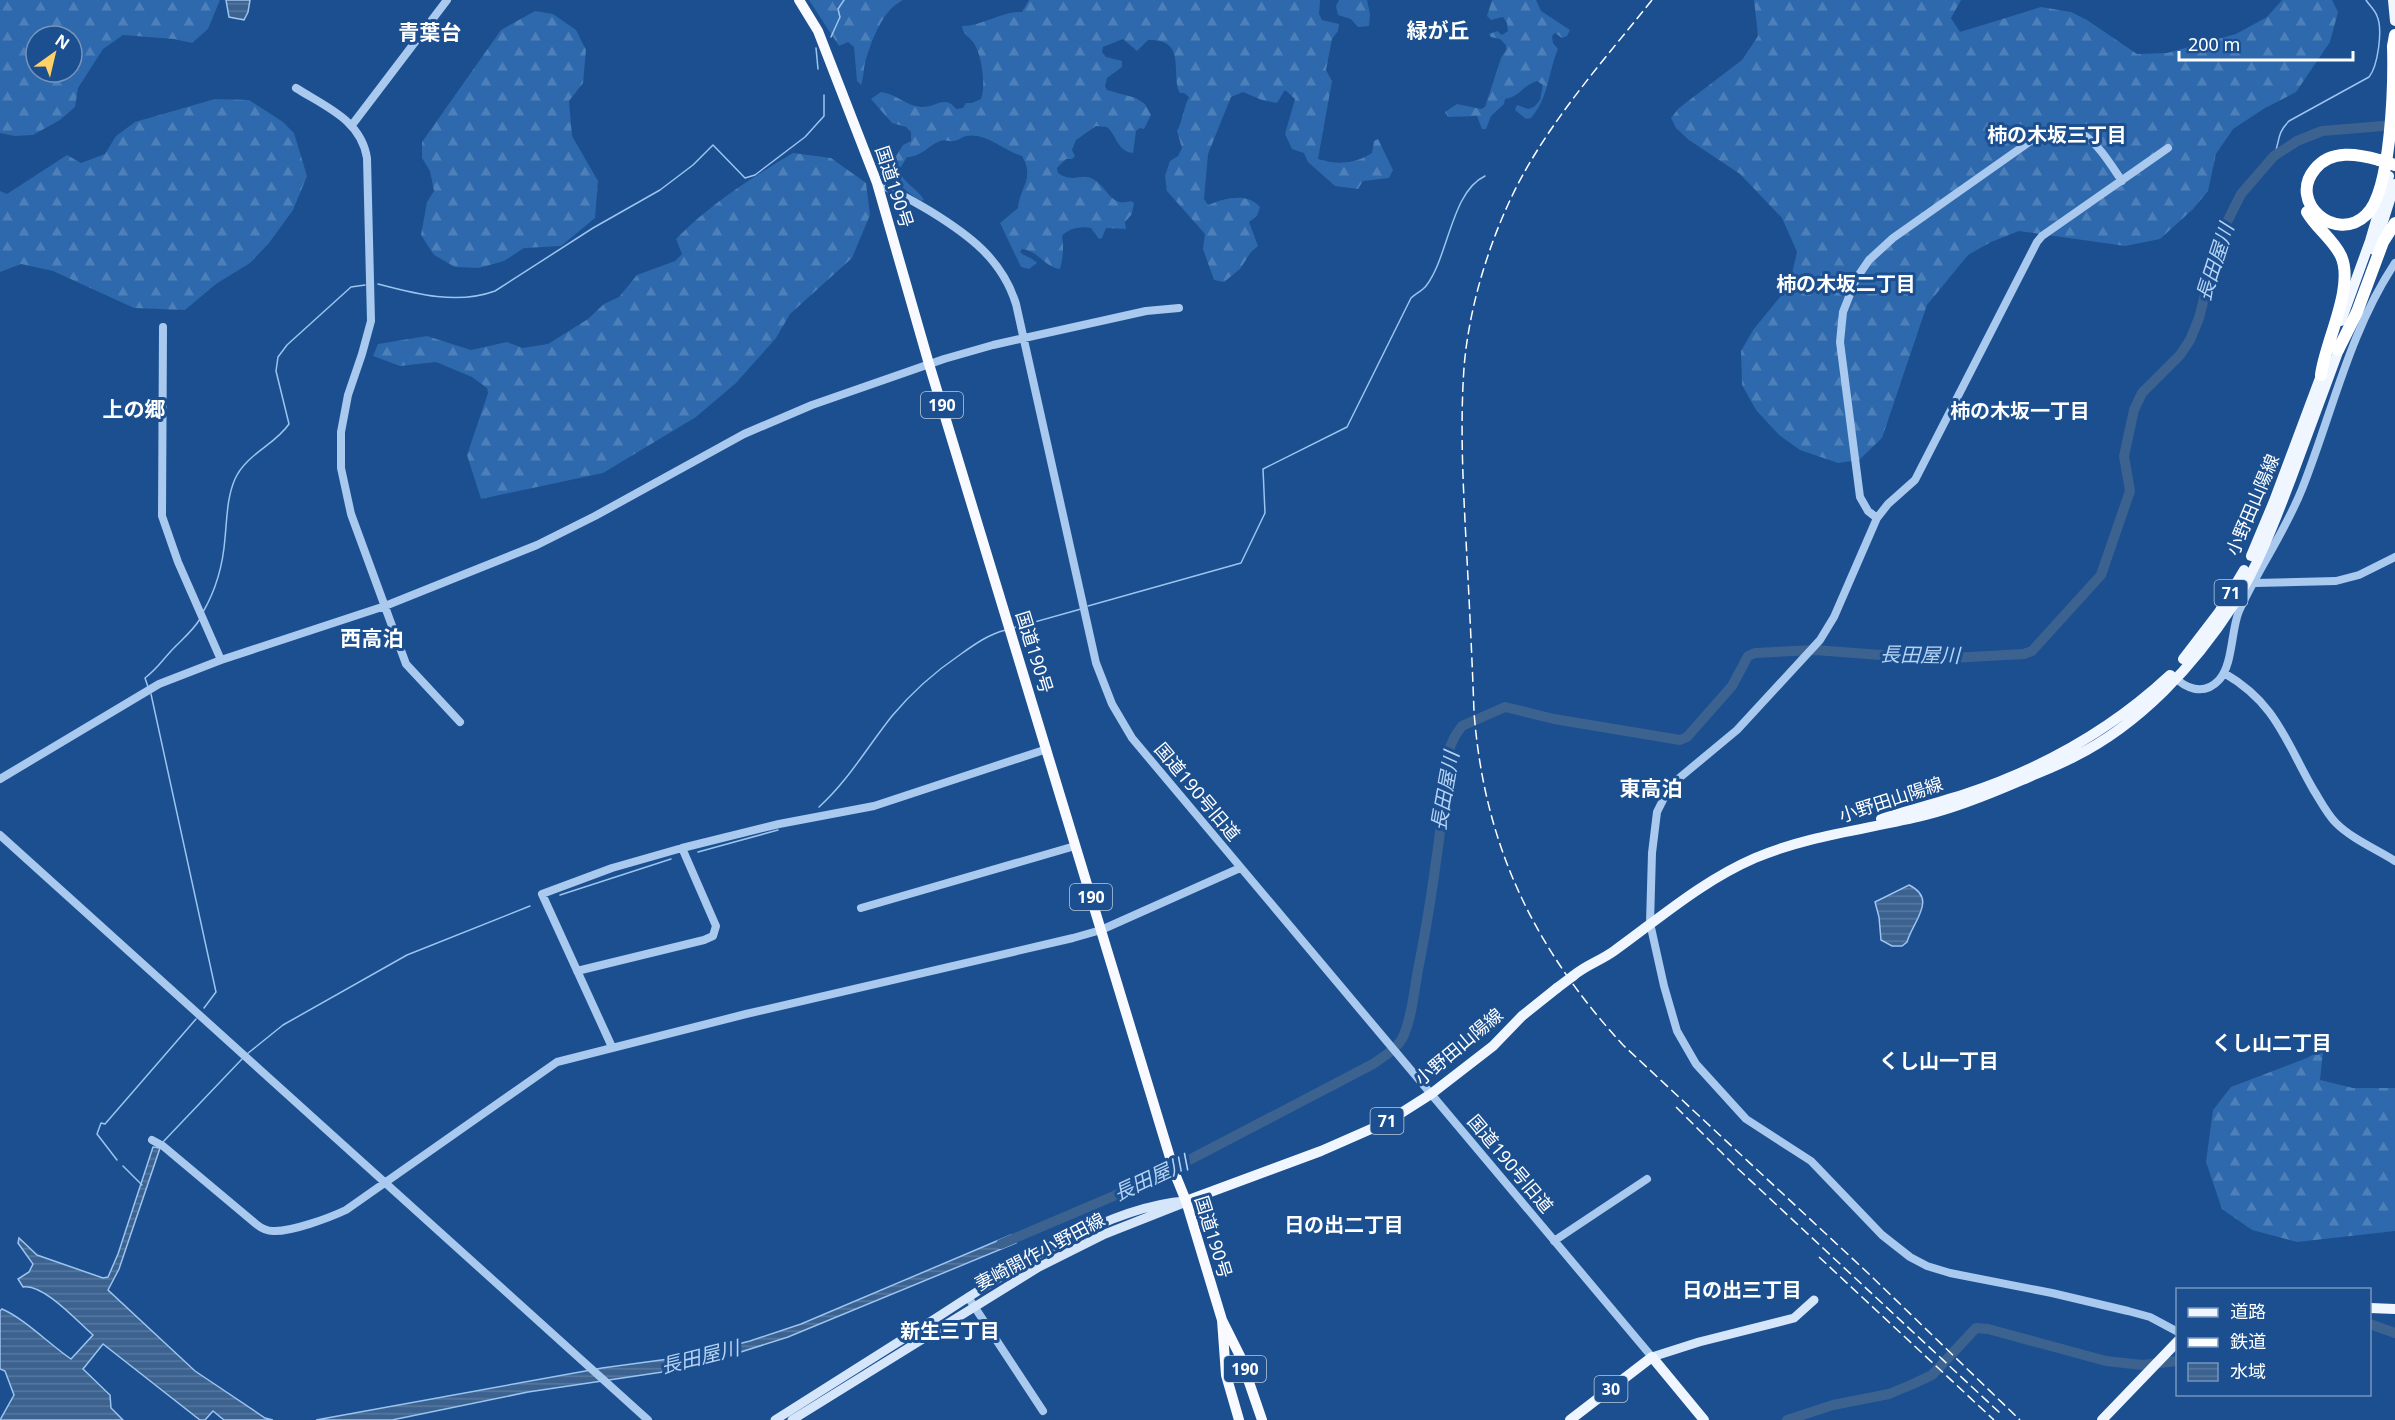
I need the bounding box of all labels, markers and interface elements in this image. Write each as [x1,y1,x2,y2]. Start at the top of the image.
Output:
district label: 緑が丘 [1407,16,1470,44]
district label: 青葉台 [399,18,462,46]
north arrow [24,24,84,84]
scale bar [2179,24,2353,62]
text: N [51,29,74,54]
text: 200 m [2188,32,2240,56]
district label: 柿の木坂三丁目 [1987,121,2127,148]
street label: 国道190号 [870,143,919,231]
water label: 長田屋川 [2189,218,2240,304]
district label: 柿の木坂二丁目 [1776,270,1916,297]
road number: 190 [921,392,963,418]
district label: 上の郷 [103,395,166,423]
district label: 柿の木坂一丁目 [1950,397,2090,424]
street label: 小野田山陽線 [2220,450,2284,559]
road number: 71 [2214,580,2248,606]
street label: 国道190号 [1011,608,1059,696]
district label: 西高泊 [341,624,404,652]
water label: 長田屋川 [1880,640,1962,669]
street label: 国道190号旧道 [1150,737,1246,845]
water label: 長田屋川 [1424,747,1465,833]
street label: 小野田山陽線 [1836,771,1946,827]
district label: 東高泊 [1620,774,1683,802]
road number: 190 [1070,884,1112,910]
street label: 小野田山陽線 [1409,1002,1507,1090]
district label: くし山二丁目 [2212,1029,2332,1056]
district label: くし山一丁目 [1879,1047,1999,1074]
road number: 71 [1370,1108,1404,1134]
street label: 国道190号旧道 [1463,1109,1559,1217]
water label: 長田屋川 [1109,1148,1195,1207]
street label: 国道190号 [1190,1193,1238,1281]
street label: 妻崎開作小野田線 [970,1207,1109,1296]
district label: 日の出二丁目 [1284,1211,1404,1238]
district label: 日の出三丁目 [1682,1276,1802,1303]
legend [2176,1288,2371,1396]
text: 道路 [2230,1299,2266,1323]
district label: 新生三丁目 [900,1317,1000,1344]
text: 鉄道 [2230,1329,2266,1353]
water label: 長田屋川 [658,1333,744,1379]
road number: 190 [1224,1356,1266,1382]
text: 水域 [2230,1359,2266,1383]
road number: 30 [1594,1376,1628,1402]

